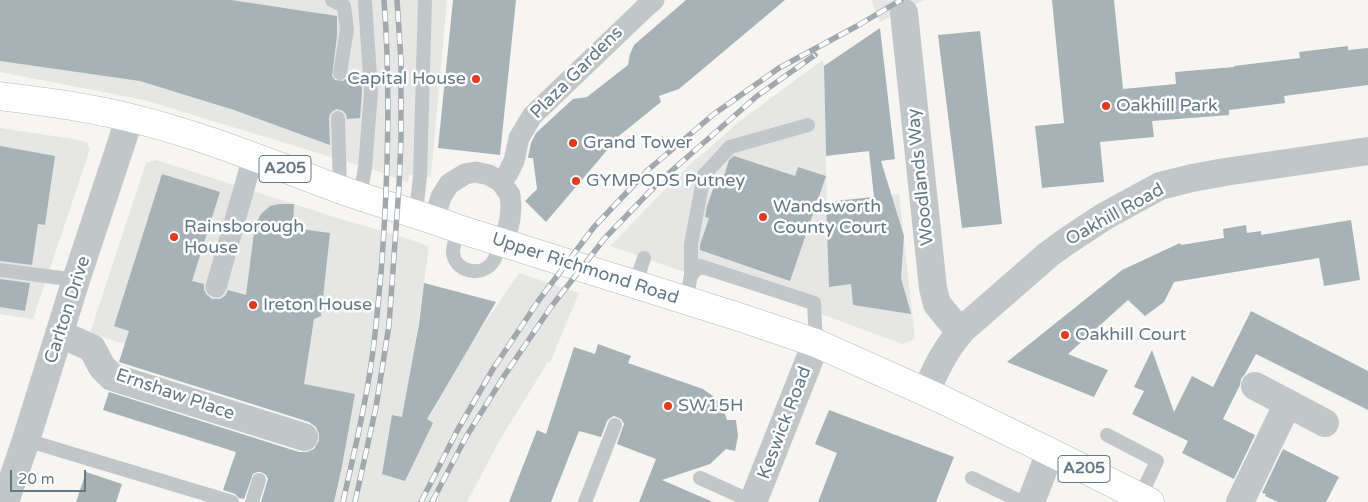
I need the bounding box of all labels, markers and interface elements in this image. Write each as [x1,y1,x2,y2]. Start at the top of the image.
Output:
street label: Plaza Gardens [526,22,628,124]
place label: Capital House [347,68,466,90]
marker: Capital House [470,73,482,85]
place label: Oakhill Park [1116,95,1218,117]
marker: Oakhill Park [1100,100,1112,112]
street label: Woodlands Way [903,107,939,247]
place label: Grand Tower [583,132,692,154]
marker: Grand Tower [567,137,579,149]
road number: A205 [259,156,311,182]
place label: GYMPODS Putney [586,170,745,192]
marker: GYMPODS Putney [570,175,582,187]
street label: Oakhill Road [1062,179,1168,251]
place label: Wandsworth County Court [773,196,887,238]
marker: Wandsworth County Court [757,211,769,223]
place label: Rainsborough House [184,216,304,258]
street label: Upper Richmond Road [489,229,681,309]
marker: Rainsborough House [168,231,180,243]
street label: Carlton Drive [40,254,96,366]
place label: Ireton House [263,294,372,316]
marker: Ireton House [247,299,259,311]
place label: Oakhill Court [1075,324,1186,346]
marker: Oakhill Court [1059,329,1071,341]
street label: Keswick Road [754,364,816,482]
street label: Ernshaw Place [113,365,237,425]
place label: SW15H [678,395,743,417]
marker: SW15H [662,400,674,412]
road number: A205 [1058,456,1110,482]
scale bar [12,460,89,492]
text: 20 m [18,470,55,488]

